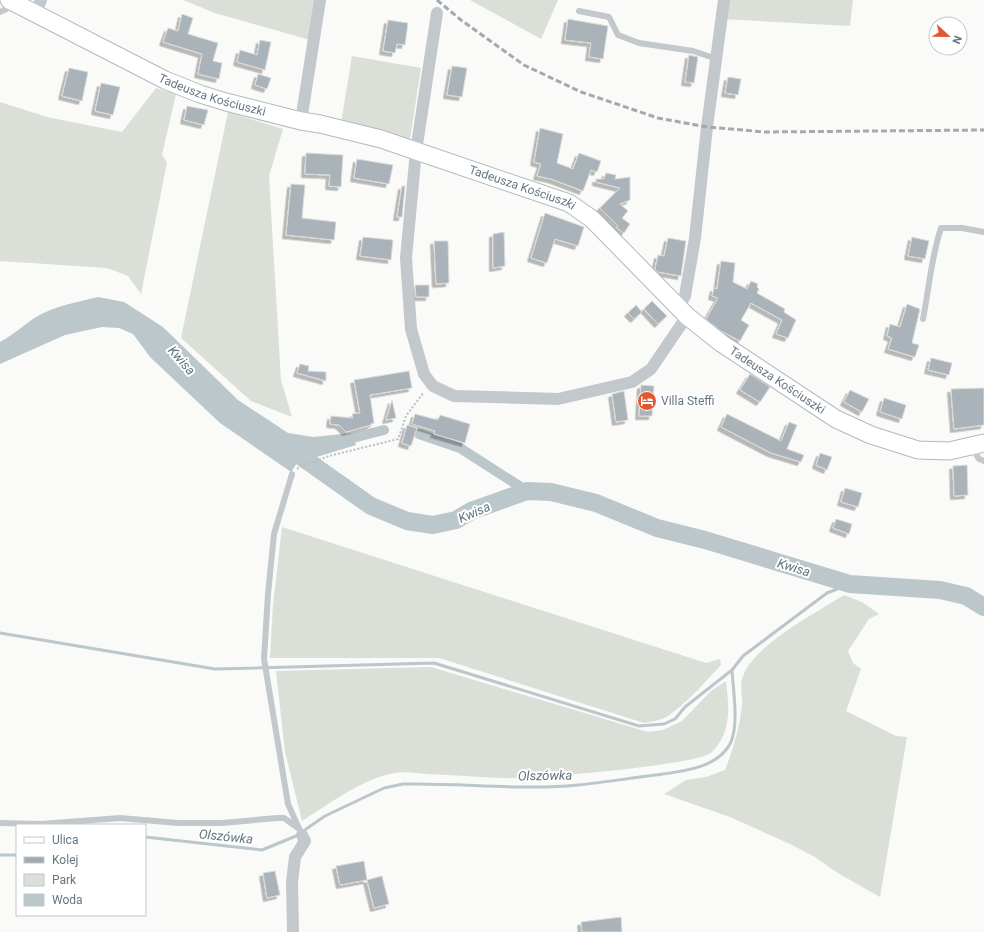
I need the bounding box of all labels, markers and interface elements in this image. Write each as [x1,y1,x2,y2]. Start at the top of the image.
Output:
north arrow [928,16,968,56]
text: N [949,34,964,46]
street label: Tadeusza Kościuszki [156,71,267,119]
street label: Tadeusza Kościuszki [467,162,579,213]
water label: Kwisa [165,343,198,378]
street label: Tadeusza Kościuszki [727,344,828,417]
hotel icon: Villa Steffi [636,390,658,412]
place label: Villa Steffi [661,394,715,408]
water label: Kwisa [456,499,493,526]
water label: Kwisa [776,555,812,580]
water label: Olszówka [518,768,572,783]
legend [16,824,146,916]
water label: Olszówka [198,826,254,847]
text: Ulica [52,833,78,847]
text: Kolej [52,853,78,867]
text: Park [52,873,77,887]
text: Woda [52,893,83,907]

